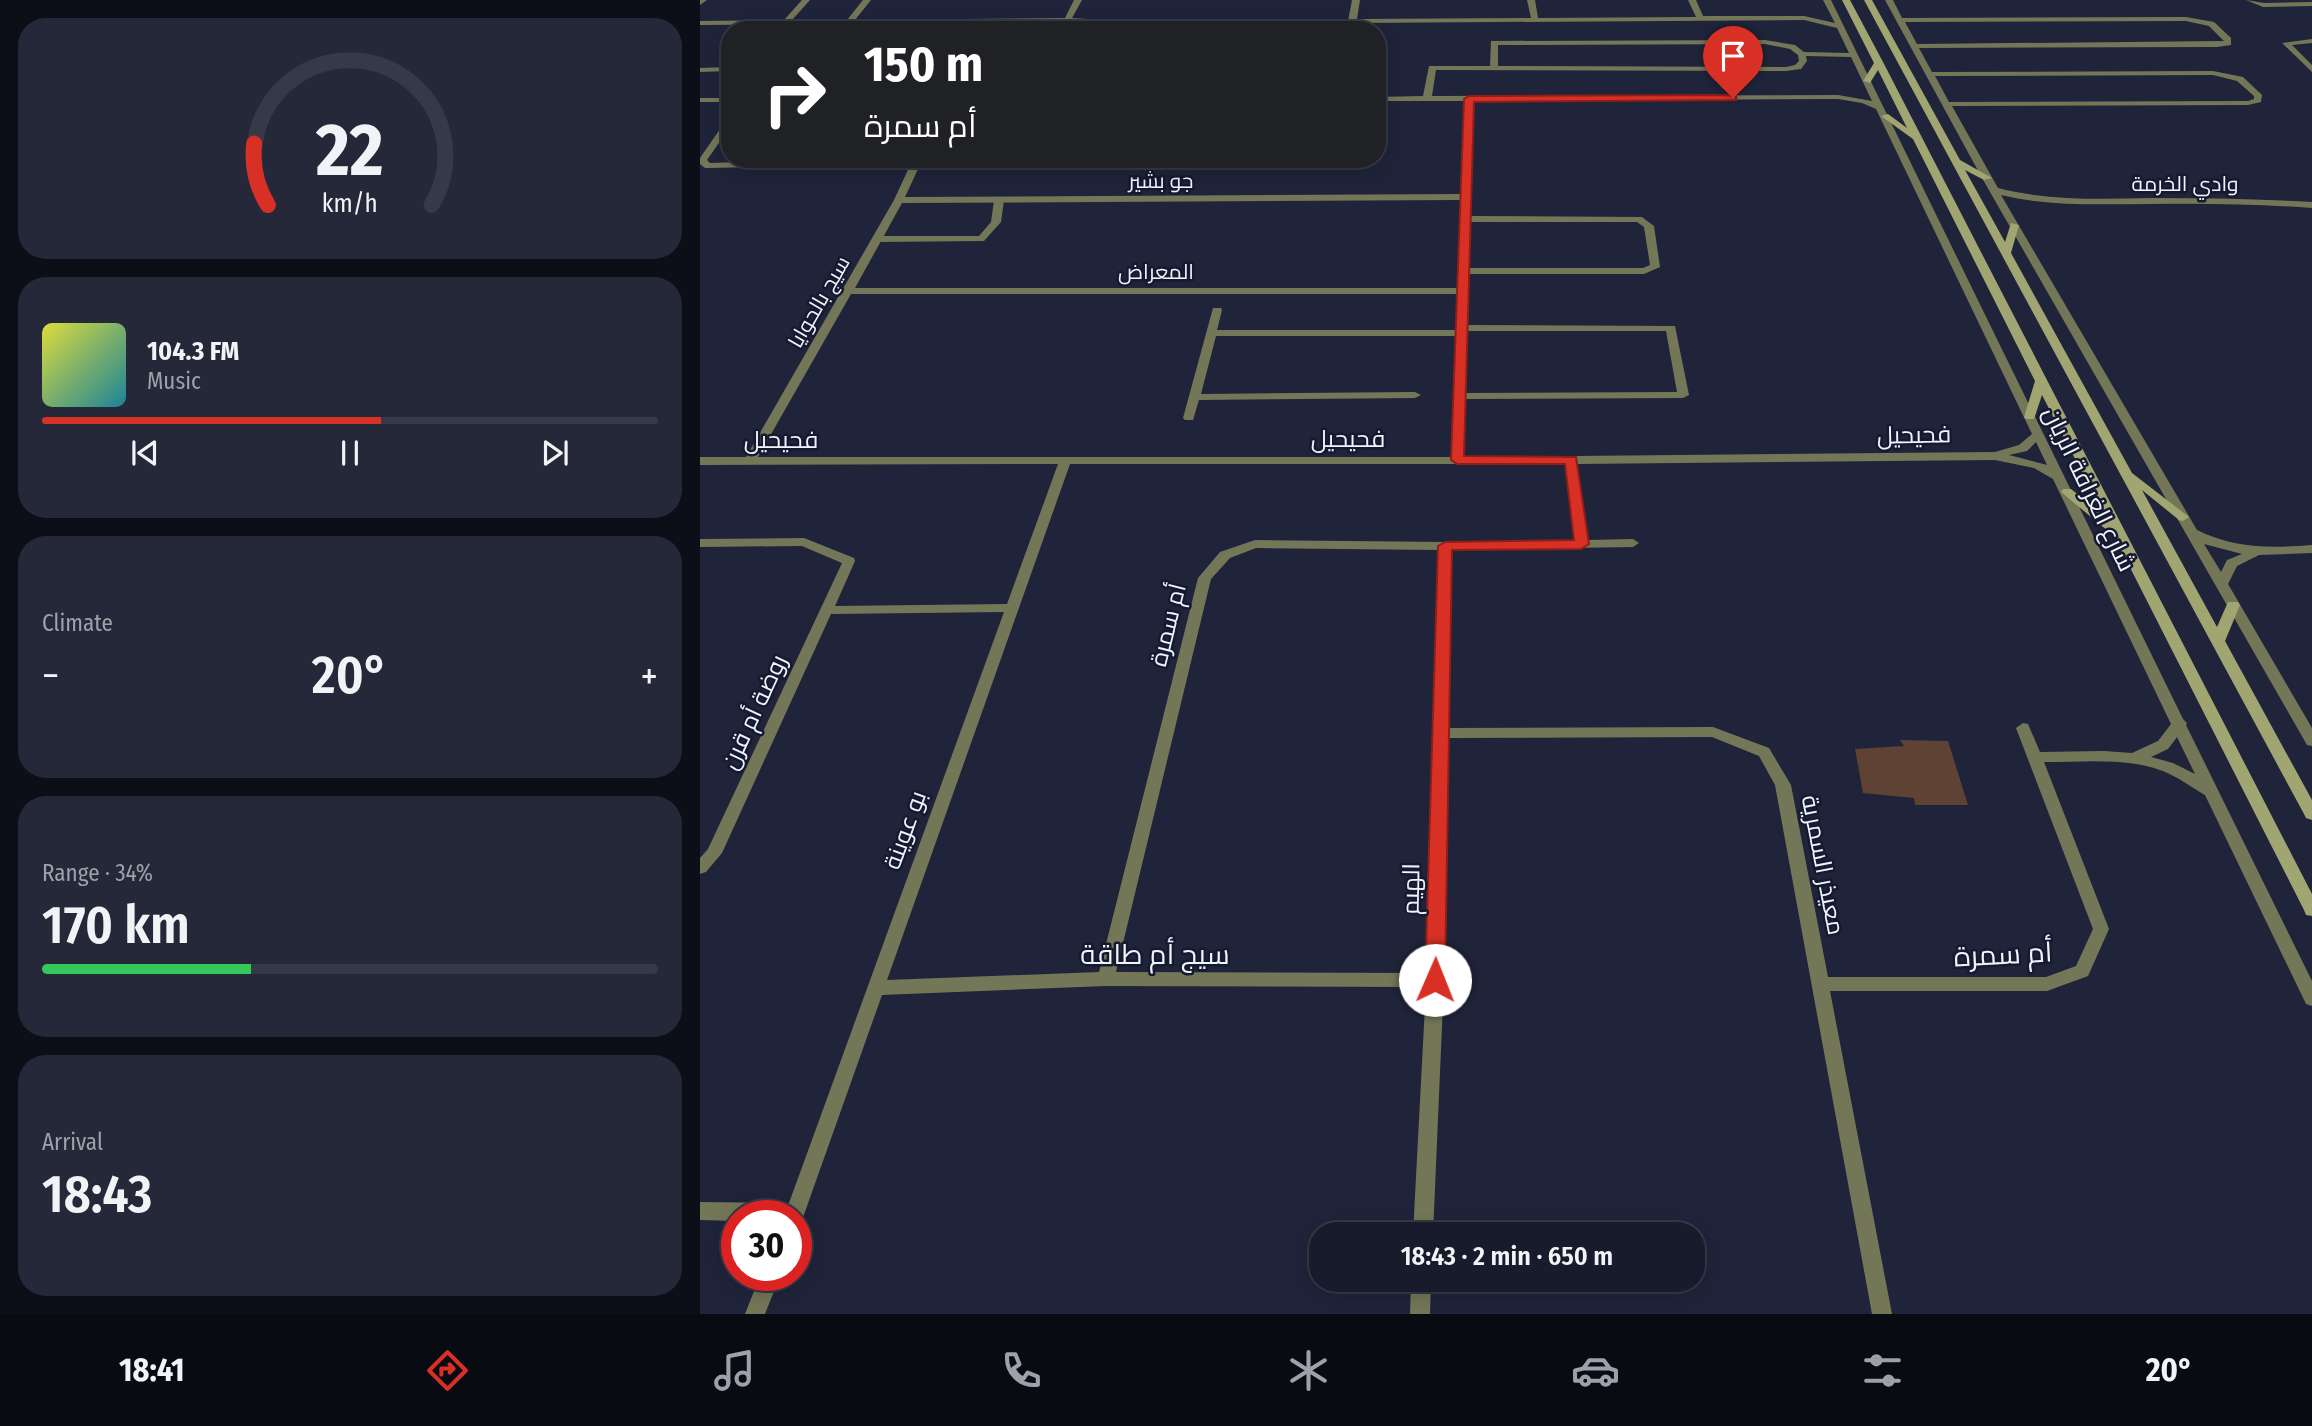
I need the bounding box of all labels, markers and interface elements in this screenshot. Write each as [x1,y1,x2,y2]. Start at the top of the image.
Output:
pin [1703,26,1763,98]
text: 150 m [864,35,983,94]
icon: arrive [1714,37,1752,75]
icon: right [749,49,840,140]
text: 22 [315,107,384,194]
text: أم سمرة [864,107,977,145]
street label: جو بشير [1128,168,1193,194]
street label: وادي الخرمة [2132,171,2239,200]
text: km/h [322,188,378,218]
street label: سيج بالحوايا [782,252,856,353]
street label: المعراض [1118,259,1194,285]
text: 104.3 FM [147,336,239,367]
text: Music [147,367,201,395]
street label: شارع الغرافة الريان [2035,402,2141,577]
street label: فحيحيل [1877,420,1951,450]
street label: فحيحيل [1311,425,1385,453]
street label: فحيحيل [744,426,818,454]
icon: previous [126,434,164,472]
icon: pause [331,434,369,472]
icon: next [536,434,574,472]
street label: أم سمرة [1142,580,1194,670]
text: Climate [42,609,113,637]
text: 20° [312,644,388,707]
street label: روضة أم قرن [713,649,795,775]
text: − [42,653,59,699]
text: + [641,653,658,699]
street label: بو عوينة [878,787,932,873]
street label: معيذر السمرية [1796,793,1850,937]
text: Range · 34% [42,859,153,887]
street label: الهيم [1397,863,1427,915]
text: 170 km [42,894,190,957]
street label: أم سمرة [1953,934,2053,977]
street label: سيج أم طاقة [1080,937,1230,974]
position arrow [1398,943,1472,1017]
text: Arrival [42,1128,103,1156]
text: 18:43 [42,1163,152,1226]
speed limit sign: 30 [721,1200,812,1291]
text: 18:43 · 2 min · 650 m [1401,1241,1613,1272]
icon: directions [423,1346,472,1395]
icon: music [710,1346,759,1395]
icon: phone [997,1346,1046,1395]
icon: climate [1284,1346,1333,1395]
icon: car [1571,1346,1620,1395]
icon: filters [1858,1346,1907,1395]
text: 18:41 [119,1351,185,1389]
text: 20° [2146,1351,2193,1389]

